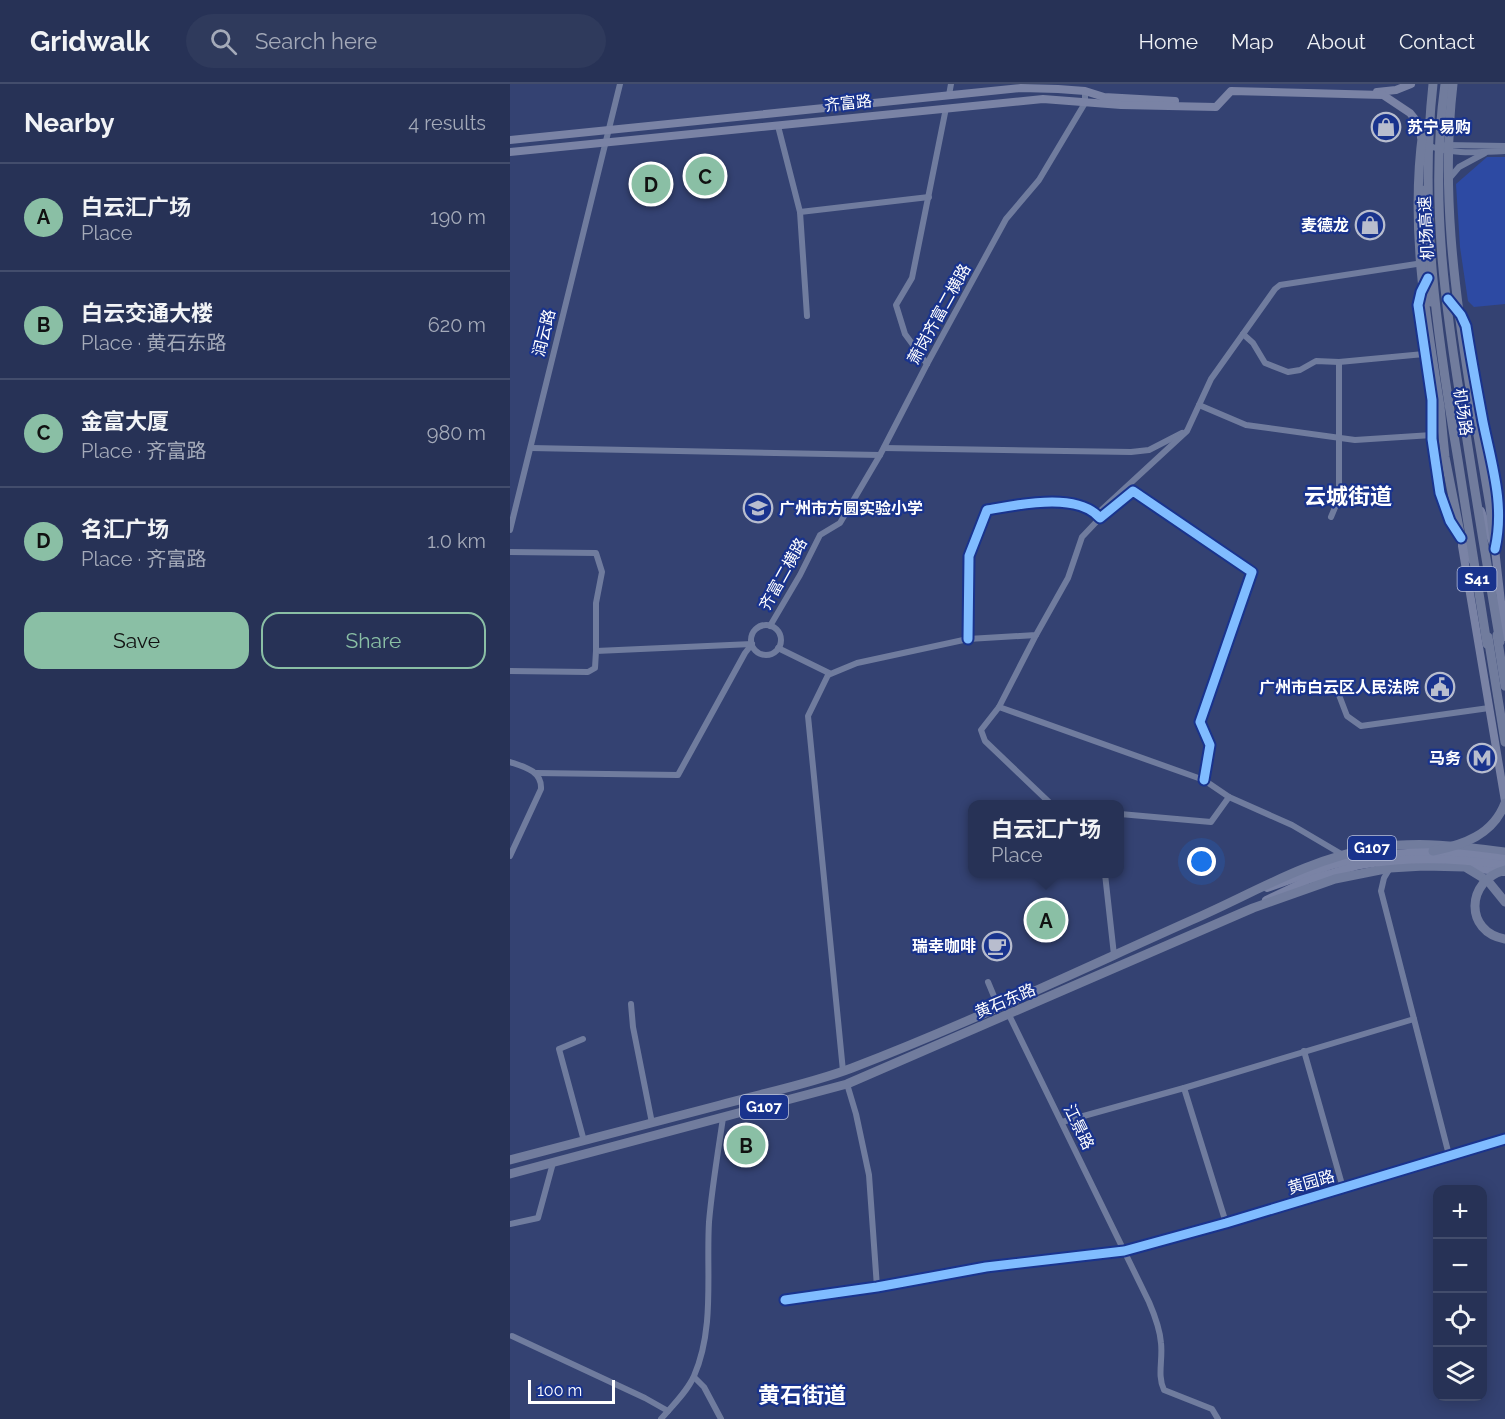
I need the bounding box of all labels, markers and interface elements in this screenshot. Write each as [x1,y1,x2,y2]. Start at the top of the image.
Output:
search box [186,14,606,68]
text: Gridwalk [30,25,150,58]
icon: search [207,25,240,58]
text: Search here [255,28,377,54]
text: Home [1139,29,1198,54]
text: Map [1231,29,1274,54]
text: About [1307,29,1366,54]
text: Contact [1399,29,1475,54]
street label: 齐富路 [823,91,873,115]
text: Nearby [24,108,114,138]
text: 4 results [408,111,486,135]
shop icon: 苏宁易购 [1370,111,1402,143]
place label: 苏宁易购 [1407,118,1471,137]
pin: C [686,154,724,199]
pin: D [632,162,670,206]
text: 白云汇广场 [81,194,191,220]
street label: 机场高速 [1415,196,1437,260]
text: A [37,205,50,229]
text: 190 m [430,205,486,229]
shop icon: 麦德龙 [1354,209,1386,241]
place label: 麦德龙 [1301,216,1349,235]
text: Place [81,221,132,245]
street label: 萧岗齐富二横路 [904,260,974,368]
text: 白云交通大楼 [81,300,213,326]
street label: 润云路 [529,307,559,359]
text: B [37,313,50,337]
text: 620 m [428,313,486,337]
text: Place · 黄石东路 [81,331,226,355]
street label: 机场路 [1450,387,1476,437]
text: 金富大厦 [81,408,169,434]
text: C [37,421,50,445]
text: 980 m [427,421,486,445]
text: Place · 齐富路 [81,439,206,463]
district label: 云城街道 [1304,483,1392,509]
school or university icon: 广州市方圆实验小学 [742,492,774,524]
place label: 广州市方圆实验小学 [779,499,923,518]
text: 名汇广场 [81,516,169,542]
text: D [36,529,51,553]
text: 1.0 km [427,529,486,553]
street label: 齐富二横路 [755,534,811,614]
text: Place · 齐富路 [81,547,206,571]
road number: S41 [1458,567,1496,591]
button: Save [24,612,249,669]
button: Share [261,612,486,669]
public building icon: 广州市白云区人民法院 [1424,671,1456,703]
place label: 广州市白云区人民法院 [1259,678,1419,697]
metro station icon: 马务 [1466,742,1498,774]
place label: 马务 [1429,749,1461,768]
popup [968,800,1124,878]
text: 白云汇广场 [991,816,1101,842]
road number: G107 [1348,836,1396,860]
text: Place [991,843,1042,867]
your location [1187,847,1216,876]
pin: A [1026,898,1066,942]
cafe icon: 瑞幸咖啡 [981,930,1013,962]
place label: 瑞幸咖啡 [912,937,976,956]
street label: 黄石东路 [972,980,1038,1022]
road number: G107 [740,1095,788,1119]
street label: 江景路 [1060,1101,1098,1153]
pin: B [726,1122,766,1168]
street label: 黄园路 [1285,1166,1337,1198]
map controls [1433,1185,1487,1401]
button: + [1433,1185,1487,1239]
button: − [1433,1239,1487,1293]
button: locate [1433,1293,1487,1347]
button: layers [1433,1347,1487,1401]
scale bar [528,1377,615,1404]
text: 100 m [537,1381,582,1400]
district label: 黄石街道 [758,1382,846,1408]

